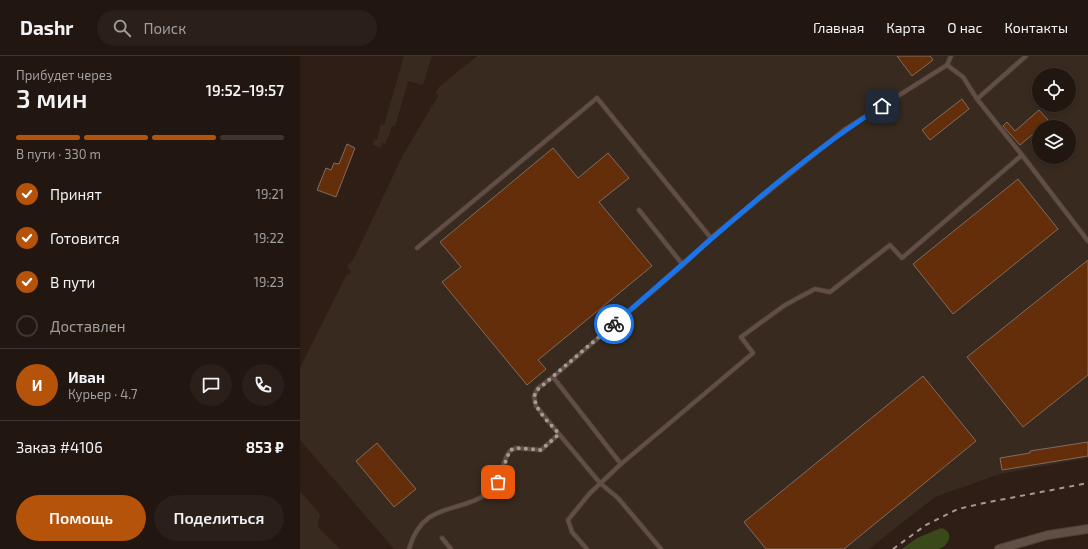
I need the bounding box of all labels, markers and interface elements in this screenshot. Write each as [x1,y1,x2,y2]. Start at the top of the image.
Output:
search box [97,10,377,46]
text: Dashr [20,16,73,39]
icon: search [111,17,133,39]
text: Поиск [143,19,186,37]
text: Главная [813,19,864,36]
text: Карта [886,19,925,36]
text: О нас [947,19,983,36]
text: Контакты [1005,19,1068,36]
text: Прибудет через [16,67,112,83]
map controls [1032,68,1076,164]
button: locate [1032,68,1076,112]
text: 19:52–19:57 [206,81,284,99]
text: 3 мин [16,82,87,113]
pin [865,89,899,123]
icon: home [871,95,893,117]
button: layers [1032,120,1076,164]
text: В пути · 330 m [16,146,101,162]
icon: check [16,183,38,205]
text: Принят [50,185,102,203]
text: 19:21 [256,186,284,202]
icon: check [16,227,38,249]
text: Готовится [50,229,120,247]
text: 19:22 [254,230,284,246]
icon: check [16,271,38,293]
text: В пути [50,273,95,291]
text: 19:23 [254,274,284,290]
courier [594,304,634,344]
icon: bike [603,313,625,335]
text: Доставлен [50,317,126,335]
button: chat [190,364,232,406]
button: phone [242,364,284,406]
text: Иван [68,368,105,386]
text: И [32,376,42,394]
text: Курьер · 4.7 [68,386,137,402]
text: Заказ #4106 [16,438,103,456]
text: 853 ₽ [246,438,284,456]
pin [481,465,515,499]
icon: bag [487,471,509,493]
button: Помощь [16,495,146,541]
button: Поделиться [154,495,284,541]

